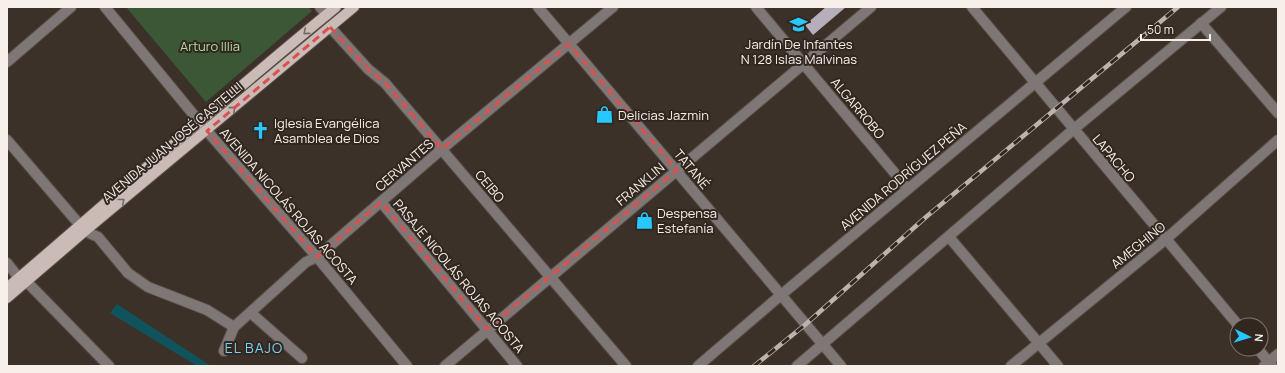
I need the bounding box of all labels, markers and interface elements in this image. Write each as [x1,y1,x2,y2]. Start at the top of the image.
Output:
school or university icon: Jardín De Infantes N 128 Islas Malvinas [789,15,809,35]
scale bar [1141,16,1210,42]
text: 50 m [1147,21,1174,38]
one-way arrow [304,27,311,34]
place label: Jardín De Infantes N 128 Islas Malvinas [741,35,857,68]
park label: Arturo Illia [180,37,240,55]
street label: ALGARROBO [827,74,889,143]
street label: AVENIDA JUAN JOSÉ CASTELLI [98,78,246,206]
shop icon: Delicias Jazmin [595,105,615,125]
one-way arrow [228,106,236,113]
place label: Delicias Jazmin [618,106,709,124]
place label: Iglesia Evangélica Asamblea de Dios [274,114,380,147]
street label: AVENIDA RODRÍGUEZ PEÑA [836,118,970,234]
church icon: Iglesia Evangélica Asamblea de Dios [251,120,271,140]
street label: AVENIDA NICOLÁS ROJAS ACOSTA [216,124,362,288]
street label: LAPACHO [1089,130,1140,186]
street label: CERVANTES [371,135,437,195]
street label: TATANÉ [670,145,714,193]
street label: FRANKLIN [612,158,668,210]
street label: CEIBO [471,166,509,206]
street label: PASAJE NICOLÁS ROJAS ACOSTA [389,195,529,357]
one-way arrow [118,198,125,205]
place label: Despensa Estefanía [657,204,717,237]
shop icon: Despensa Estefanía [634,210,654,230]
street label: AMEGHINO [1107,217,1170,273]
north arrow [1229,317,1269,357]
text: N [1252,333,1267,343]
district label: EL BAJO [225,338,283,357]

